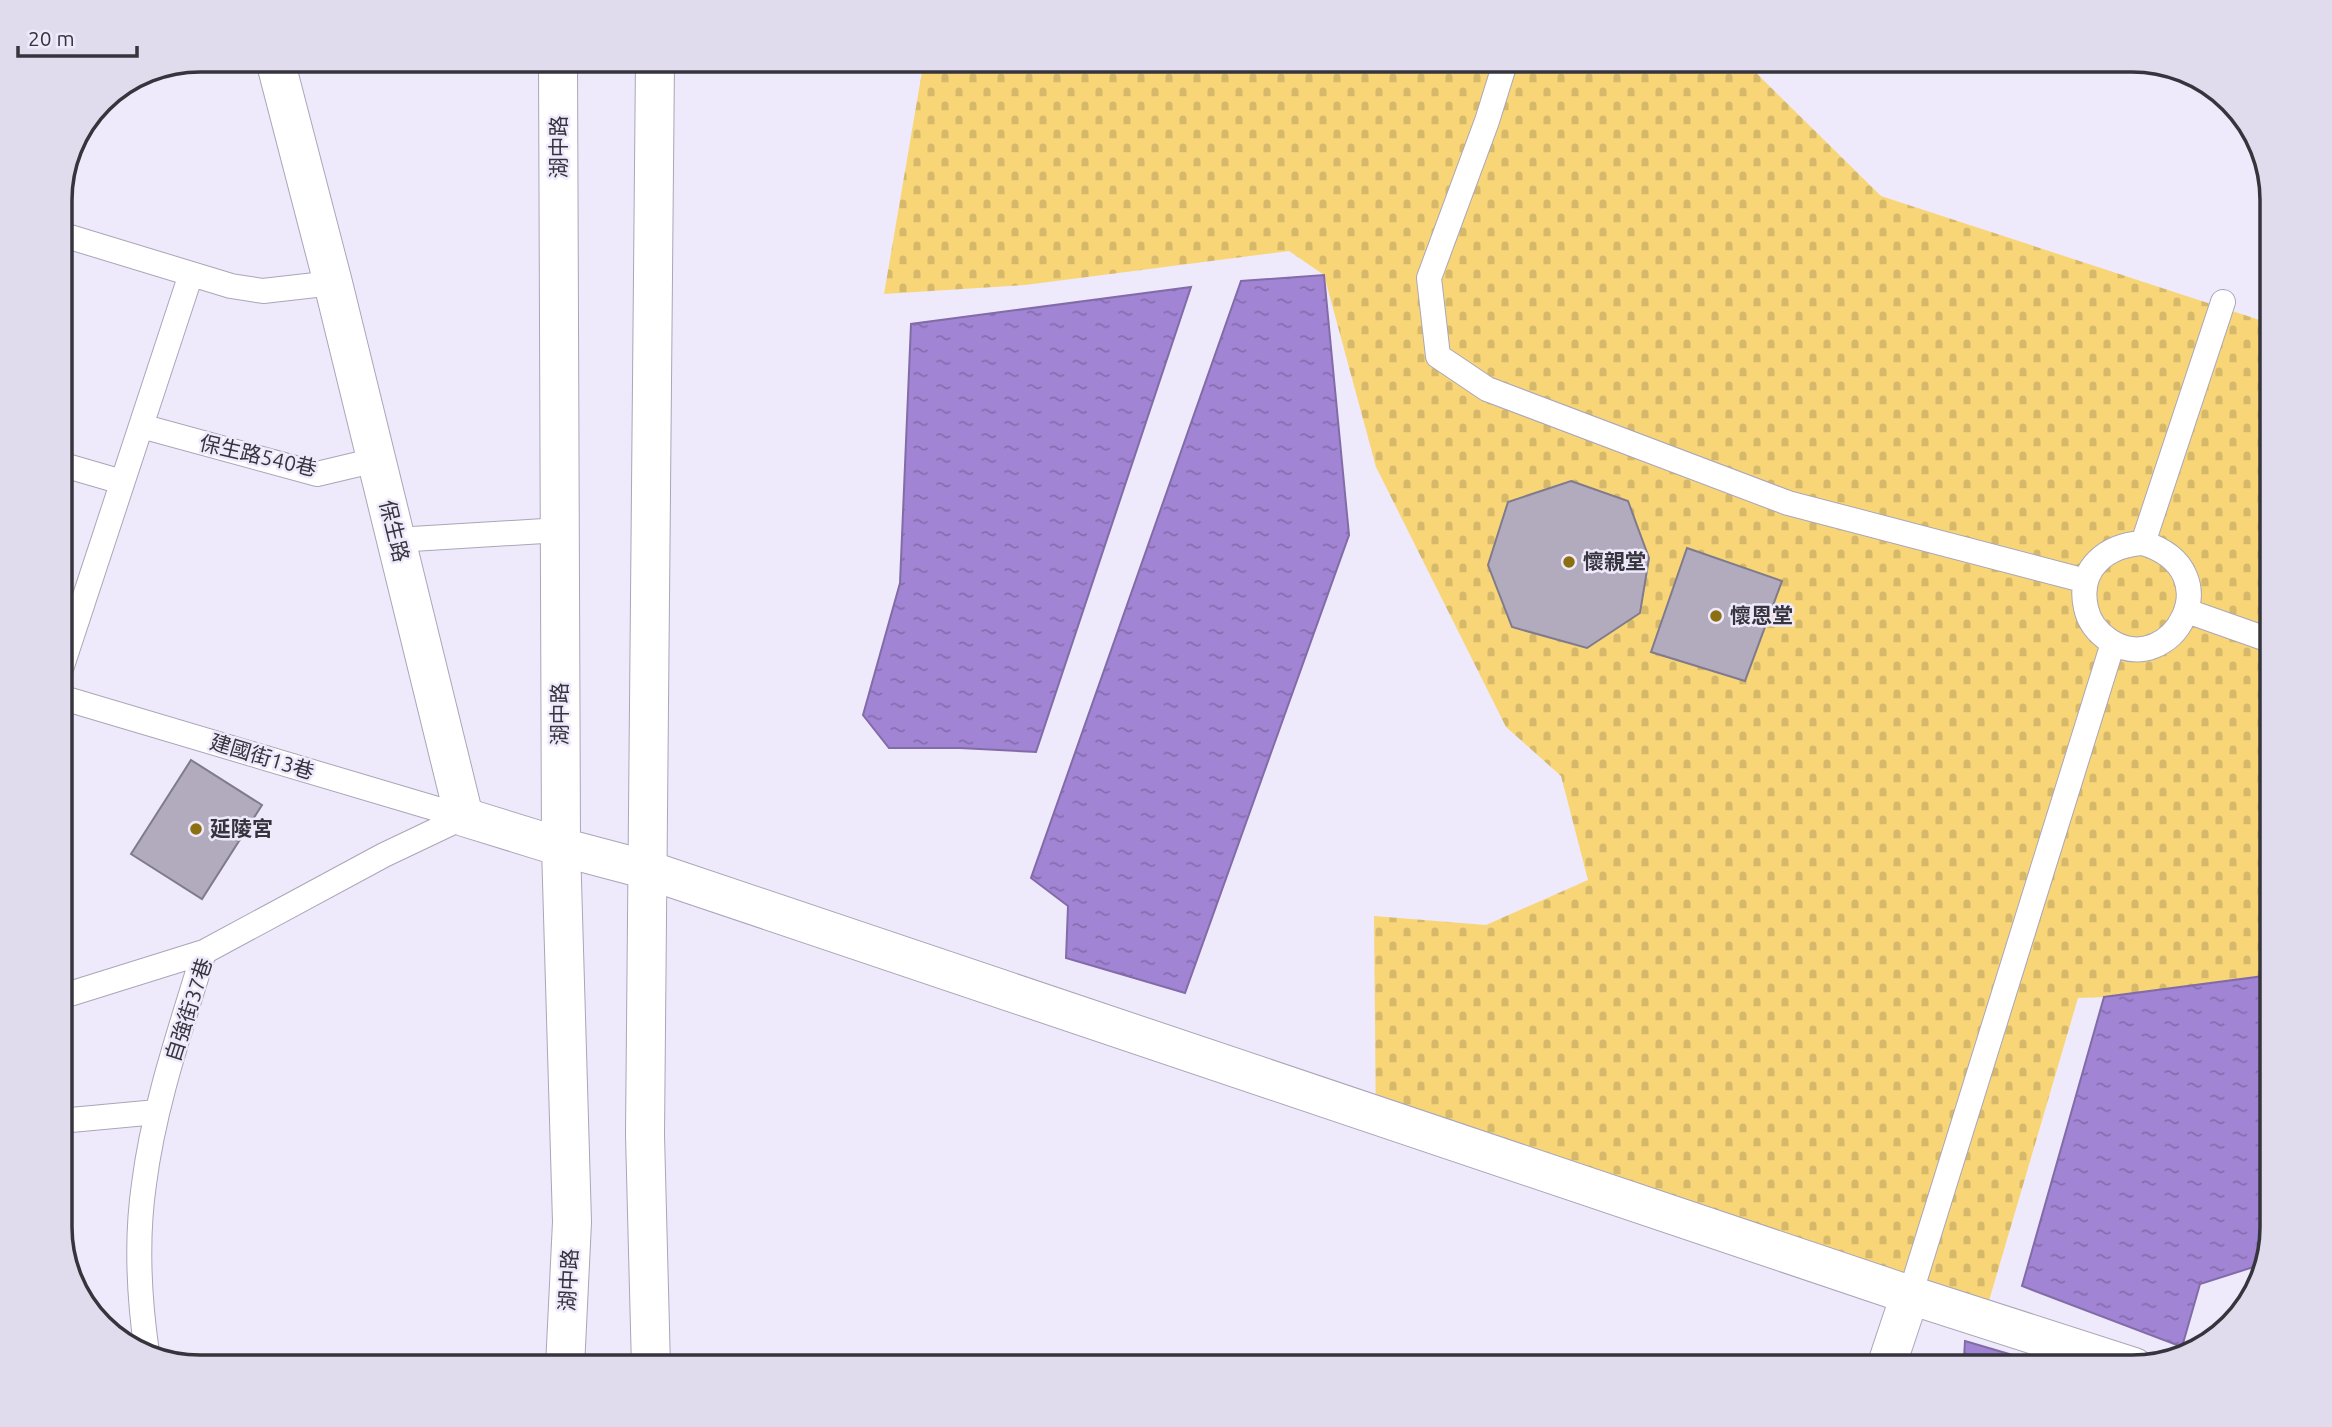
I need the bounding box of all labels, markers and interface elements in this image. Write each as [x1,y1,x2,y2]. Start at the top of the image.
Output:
scale bar [18,14,136,58]
text: 20 m [28,26,75,50]
street label: 湖中路 [546,116,570,179]
street label: 保生路540巷 [197,430,319,480]
street label: 保生路 [376,497,414,564]
place label: 懷親堂 [1583,549,1646,573]
marker: 懷親堂 [1561,554,1577,570]
place label: 懷恩堂 [1730,603,1793,627]
marker: 懷恩堂 [1708,608,1724,624]
street label: 湖中路 [547,683,571,746]
street label: 建國街13巷 [207,729,317,783]
place label: 延陵宮 [210,816,273,840]
marker: 延陵宮 [188,821,204,837]
street label: 自強街37巷 [160,955,216,1065]
street label: 湖中路 [554,1248,582,1312]

